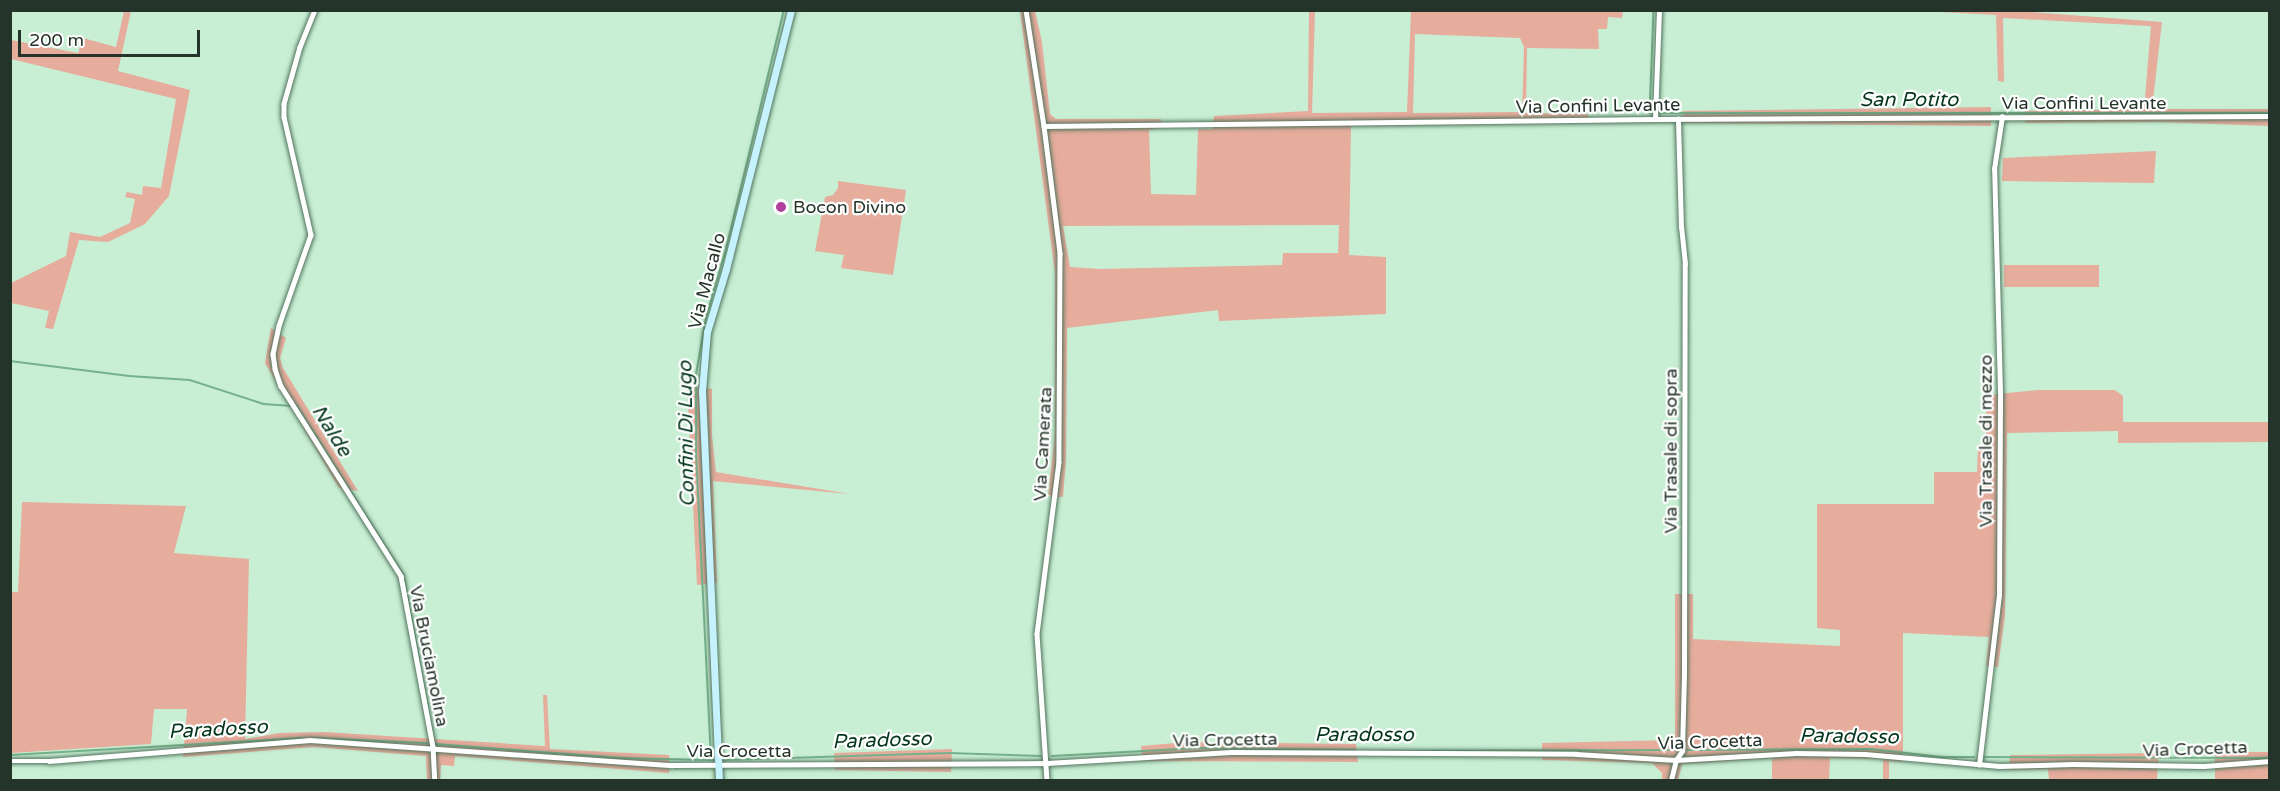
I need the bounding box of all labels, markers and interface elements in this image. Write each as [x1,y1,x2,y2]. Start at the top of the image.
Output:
scale bar [21,18,202,56]
text: 200 m [29,29,84,51]
water label: San Potito [1860,88,1958,112]
street label: Via Confini Levante [2002,92,2166,114]
street label: Via Confini Levante [1515,94,1681,118]
place label: Bocon Divino [793,196,906,218]
marker: Bocon Divino [774,200,788,214]
street label: Via Macallo [684,231,730,331]
street label: Via Trasale di mezzo [1975,355,1997,527]
water label: Confini Di Lugo [674,361,700,507]
street label: Via Trasale di sopra [1660,368,1682,534]
street label: Via Camerata [1029,386,1057,502]
water label: Nalde [306,401,356,461]
street label: Via Bruciamolina [405,584,453,728]
water label: Paradosso [168,715,268,745]
water label: Paradosso [1314,723,1414,747]
water label: Paradosso [1799,724,1899,750]
water label: Paradosso [832,727,932,755]
street label: Via Crocetta [1172,728,1278,752]
street label: Via Crocetta [1657,729,1763,755]
street label: Via Crocetta [2142,736,2248,762]
street label: Via Crocetta [686,740,792,762]

